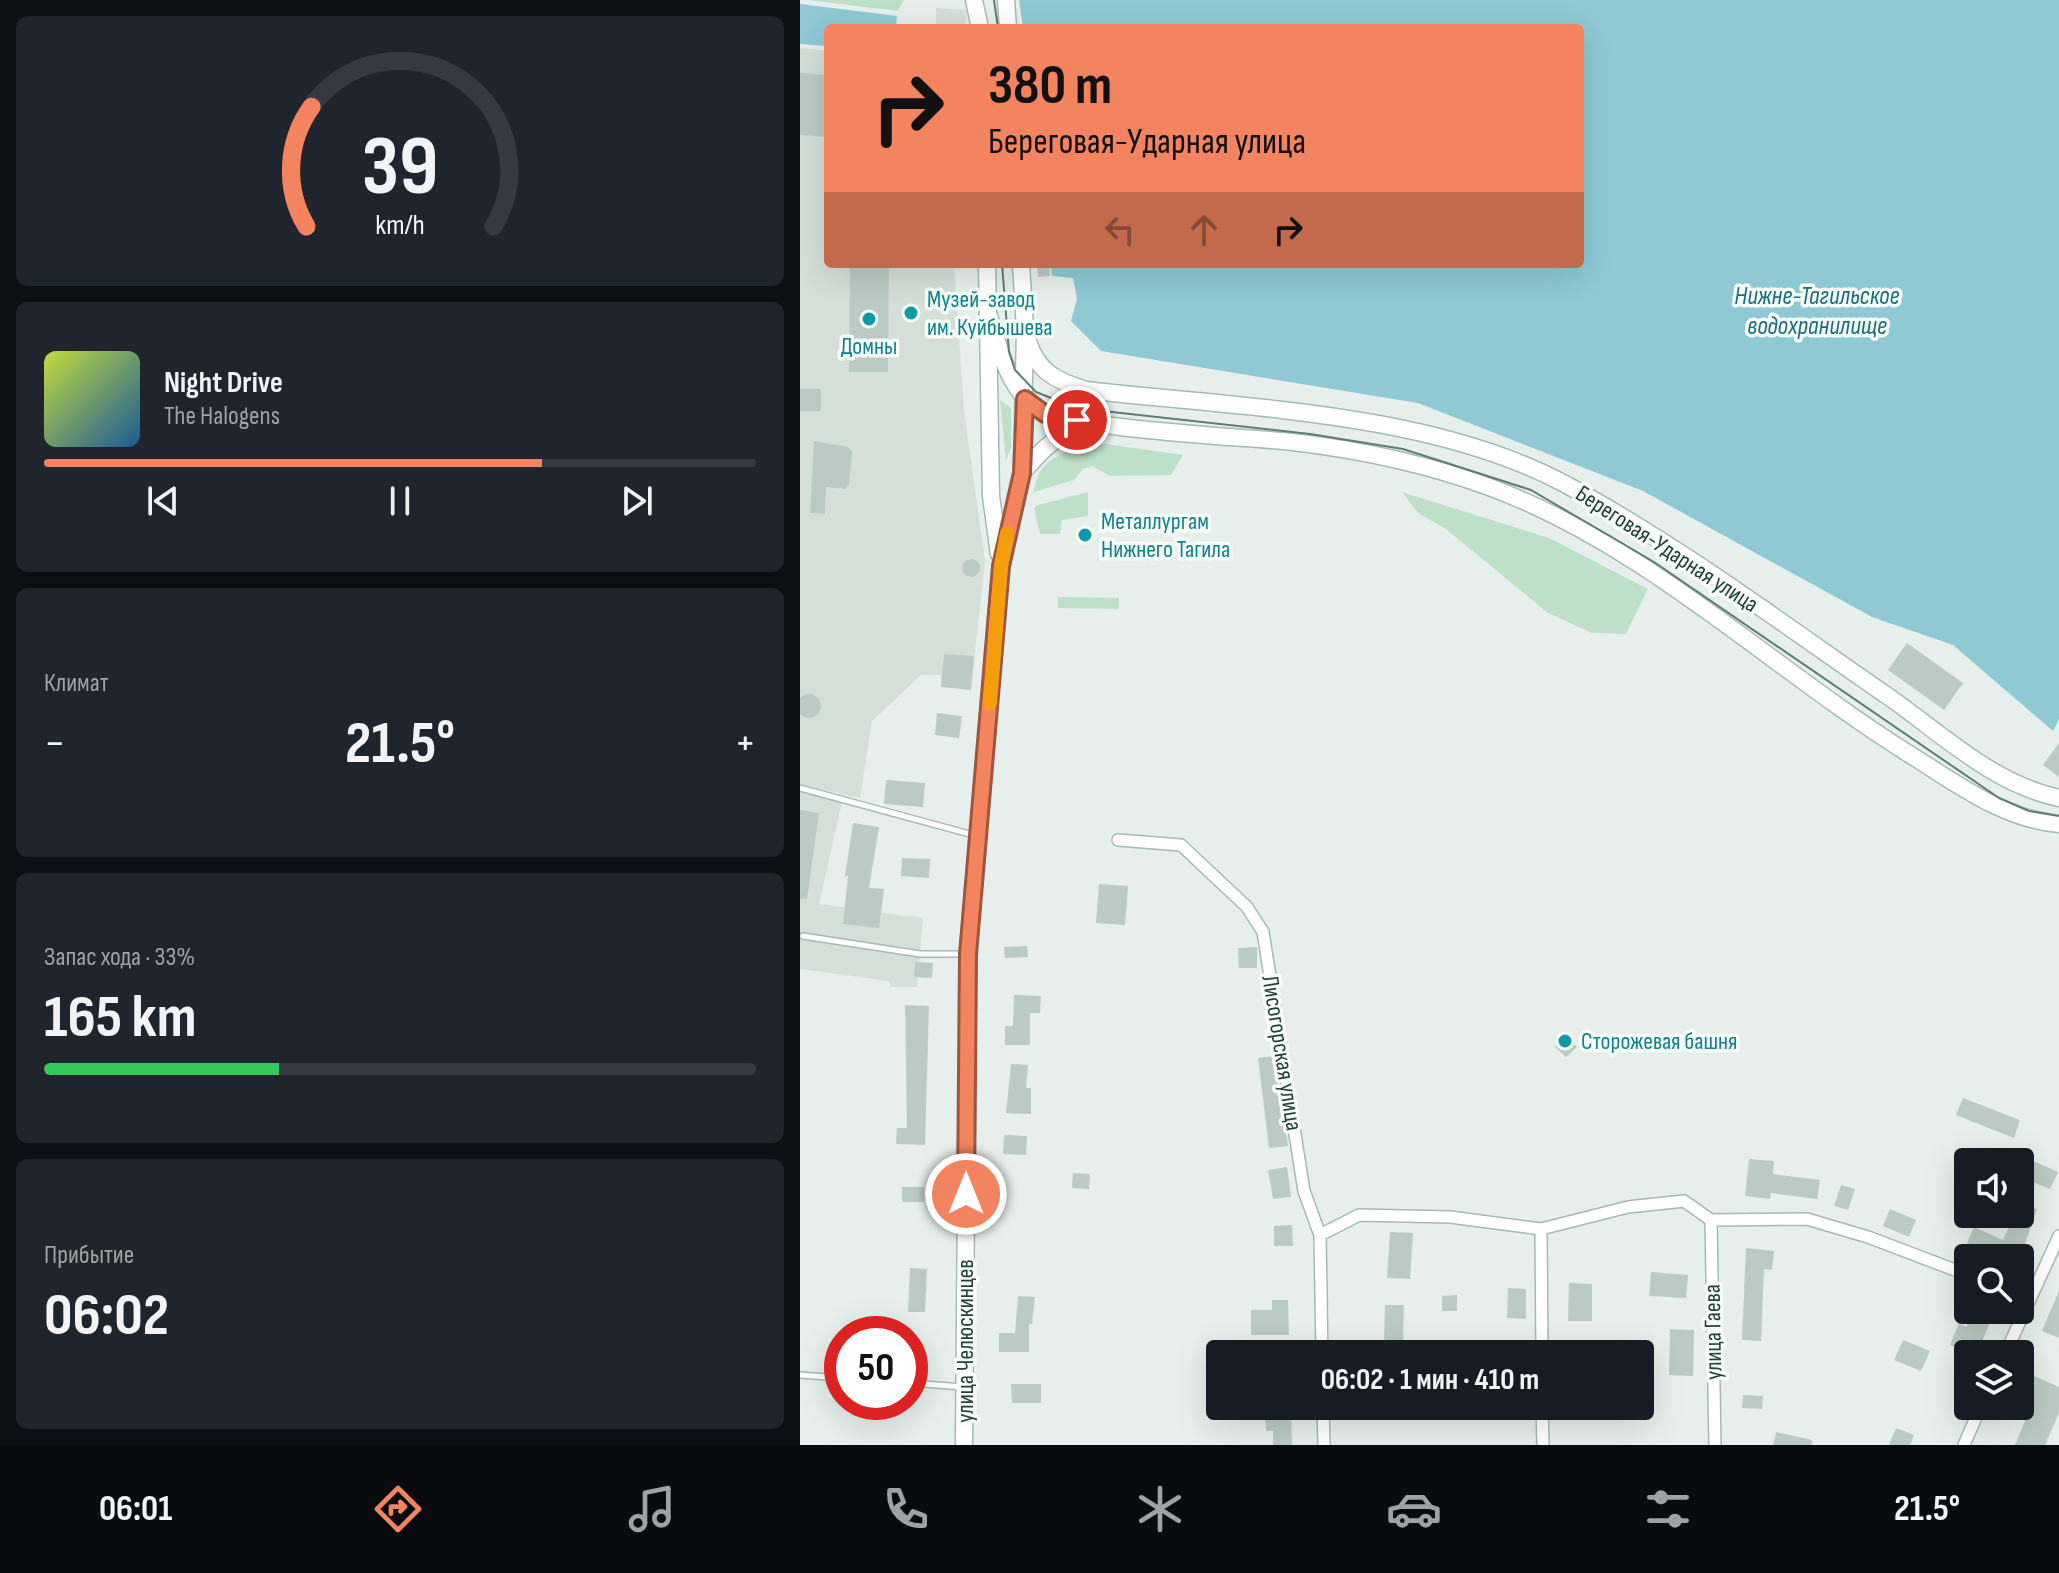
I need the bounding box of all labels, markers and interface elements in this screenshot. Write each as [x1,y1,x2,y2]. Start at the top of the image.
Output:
text: 380 m [988,53,1112,120]
icon: right [856,56,960,160]
text: 39 [362,117,438,217]
text: Береговая-Ударная улица [988,121,1306,164]
text: km/h [375,208,425,243]
icon: left [1098,208,1142,252]
icon: ahead [1182,208,1226,252]
icon: right [1266,208,1310,252]
water label: Нижне-Тагильское водохранилище [1734,281,1900,342]
place label: Музей-завод им. Куйбышева [927,285,1053,342]
marker: Музей-завод им. Куйбышева [902,304,920,322]
marker: Домны [860,310,878,328]
place label: Домны [841,332,897,361]
text: Night Drive [164,365,283,401]
pin [1043,386,1111,454]
icon: arrive [1055,398,1099,442]
text: The Halogens [164,401,280,432]
icon: previous [141,479,185,523]
icon: pause [378,479,422,523]
icon: next [615,479,659,523]
street label: Береговая-Ударная улица [1570,479,1764,619]
place label: Металлургам Нижнего Тагила [1101,507,1230,564]
marker: Металлургам Нижнего Тагила [1076,526,1094,544]
text: Климат [44,668,108,699]
text: 21.5° [345,708,455,780]
text: − [44,717,66,770]
text: + [734,717,756,770]
text: Запас хода · 33% [44,942,195,973]
street label: Лисогорская улица [1255,973,1309,1133]
text: 165 km [44,982,197,1054]
place label: Сторожевая башня [1581,1027,1737,1056]
marker: Сторожевая башня [1556,1032,1574,1050]
map controls [1954,1148,2034,1420]
button: sound [1954,1148,2034,1228]
position arrow [924,1152,1008,1236]
text: Прибытие [44,1240,134,1271]
button: search [1954,1244,2034,1324]
street label: улица Челюскинцев [951,1259,980,1423]
text: 06:02 [44,1280,169,1352]
street label: улица Гаева [1698,1284,1728,1380]
speed limit sign: 50 [824,1316,928,1420]
button: layers [1954,1340,2034,1420]
text: 06:02 · 1 мин · 410 m [1321,1362,1539,1398]
icon: directions [370,1481,426,1537]
icon: music [624,1481,680,1537]
icon: phone [878,1481,934,1537]
icon: climate [1132,1481,1188,1537]
icon: car [1386,1481,1442,1537]
icon: filters [1640,1481,1696,1537]
text: 06:01 [99,1488,172,1531]
text: 21.5° [1894,1488,1960,1531]

